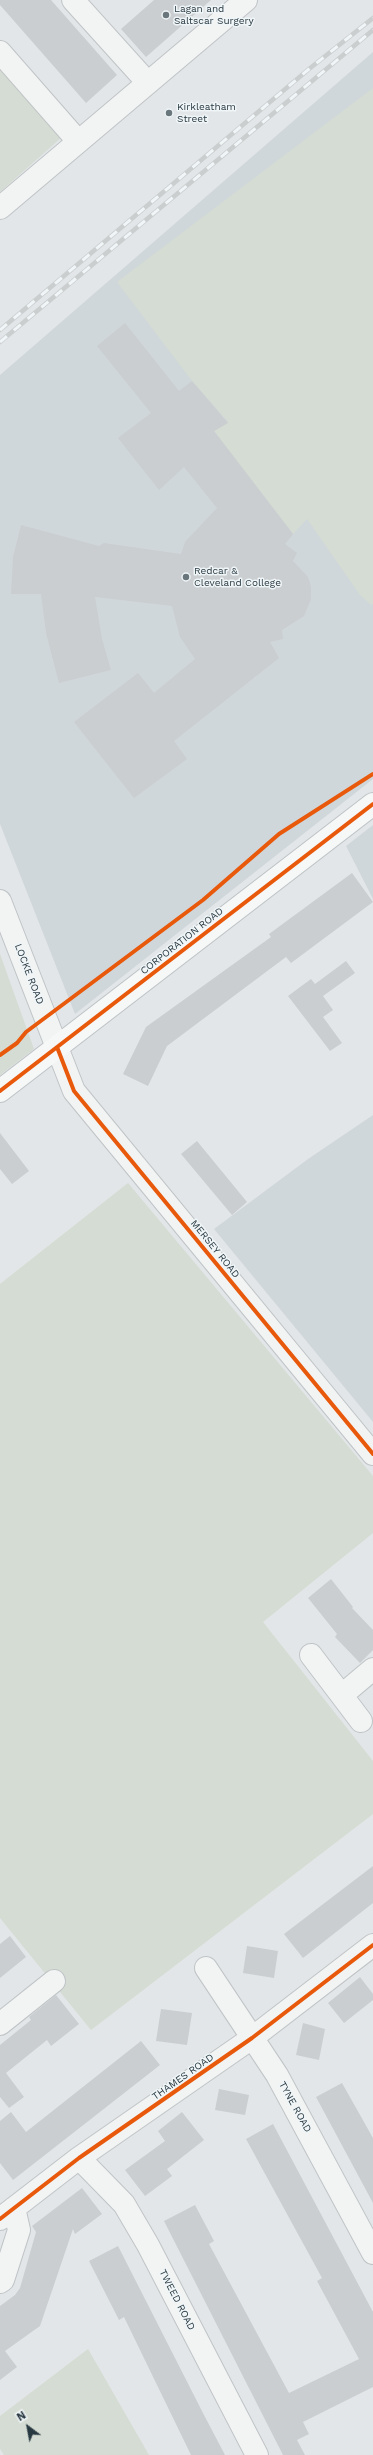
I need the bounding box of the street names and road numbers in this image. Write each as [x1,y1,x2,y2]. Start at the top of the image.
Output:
street label: CORPORATION ROAD [138,905,226,977]
street label: LOCKE ROAD [12,942,46,1006]
street label: MERSEY ROAD [188,1218,242,1280]
street label: THAMES ROAD [150,2051,216,2103]
street label: TYNE ROAD [276,2079,314,2135]
street label: TWEED ROAD [157,2268,197,2332]

